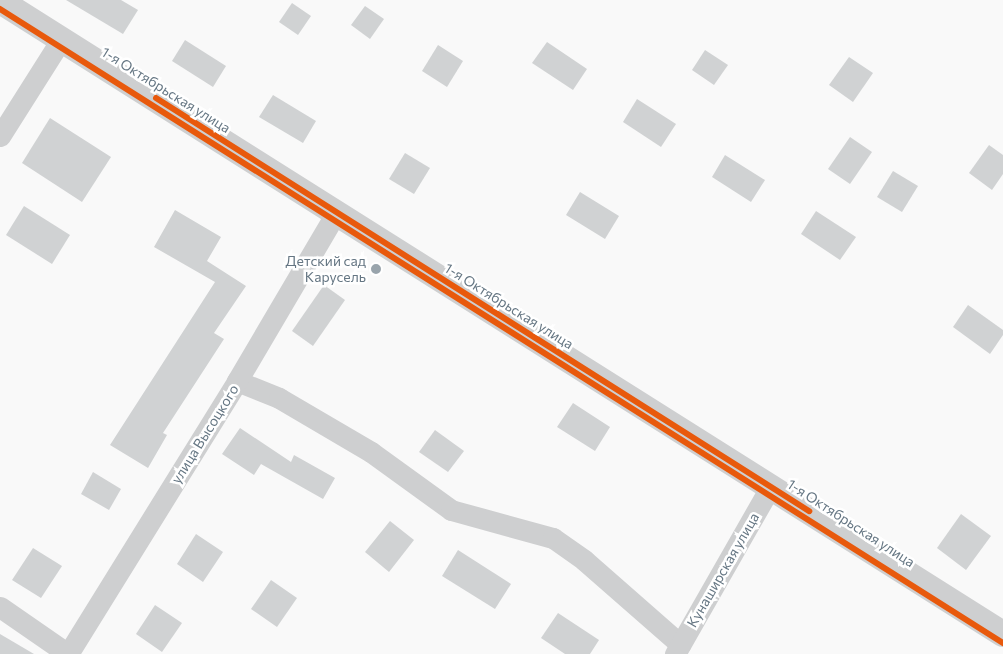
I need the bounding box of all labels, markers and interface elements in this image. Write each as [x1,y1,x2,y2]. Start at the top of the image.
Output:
street label: 1-я Октябрьская улица [99,43,233,137]
place label: Детский сад Карусель [286,253,366,286]
street label: 1-я Октябрьская улица [442,259,576,353]
marker: Детский сад Карусель [370,263,382,275]
street label: улица Высоцкого [168,381,242,487]
street label: 1-я Октябрьская улица [784,475,918,571]
street label: Кунаширская улица [683,510,763,630]

